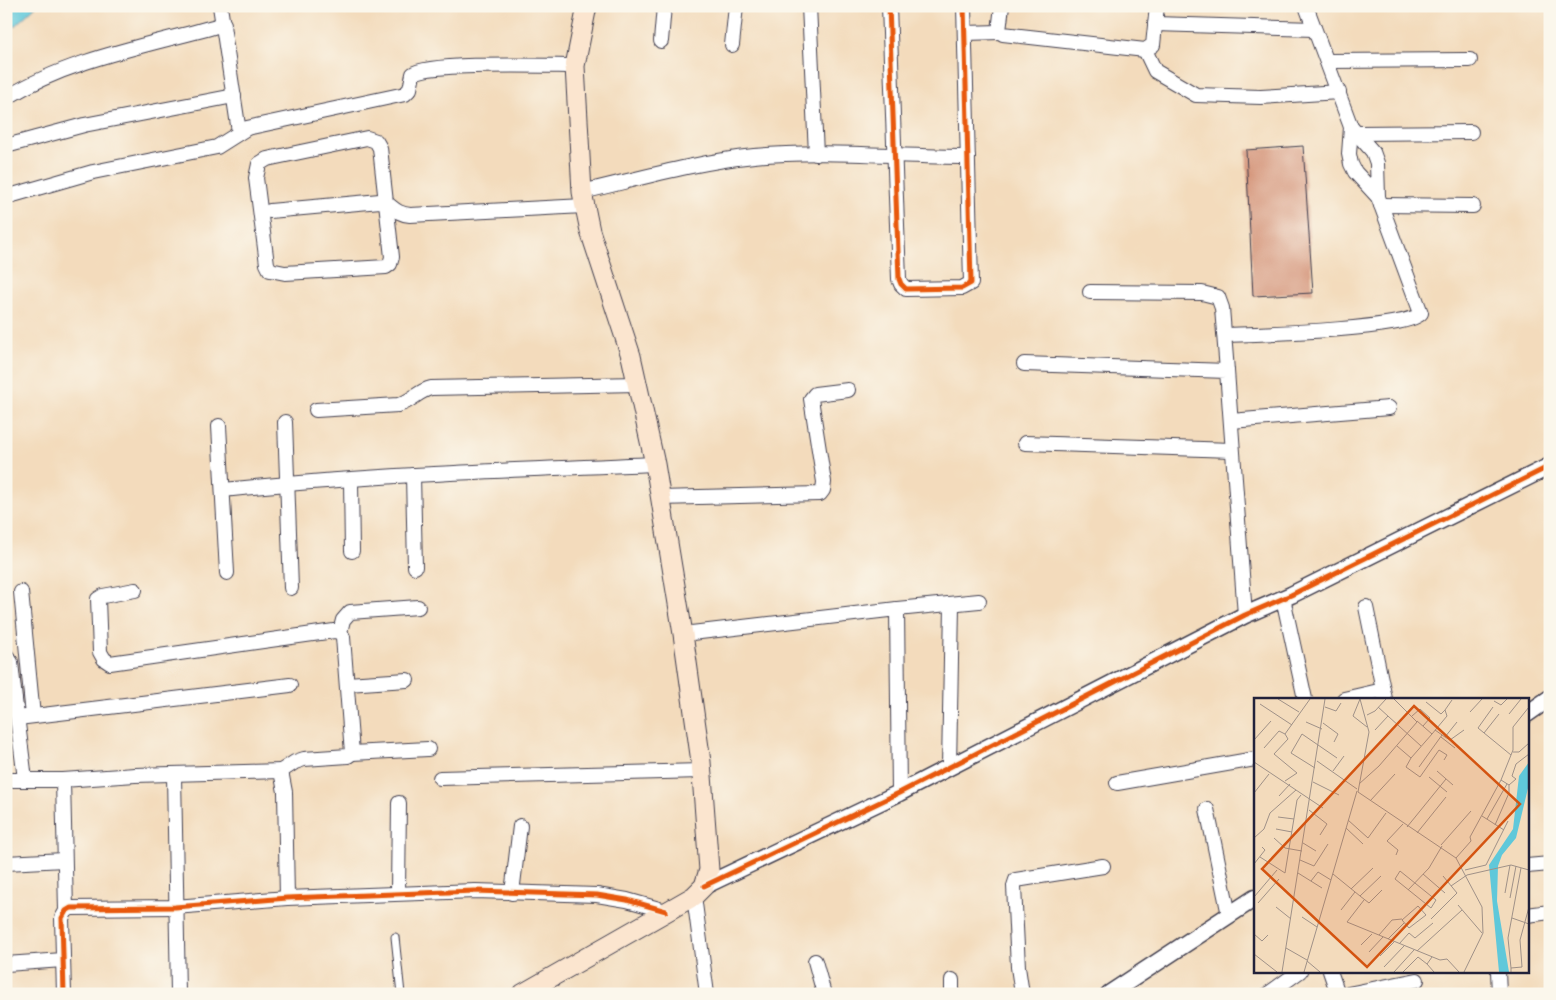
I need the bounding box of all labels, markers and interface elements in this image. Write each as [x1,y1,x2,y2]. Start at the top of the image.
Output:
inset map [1254,698,1528,972]

